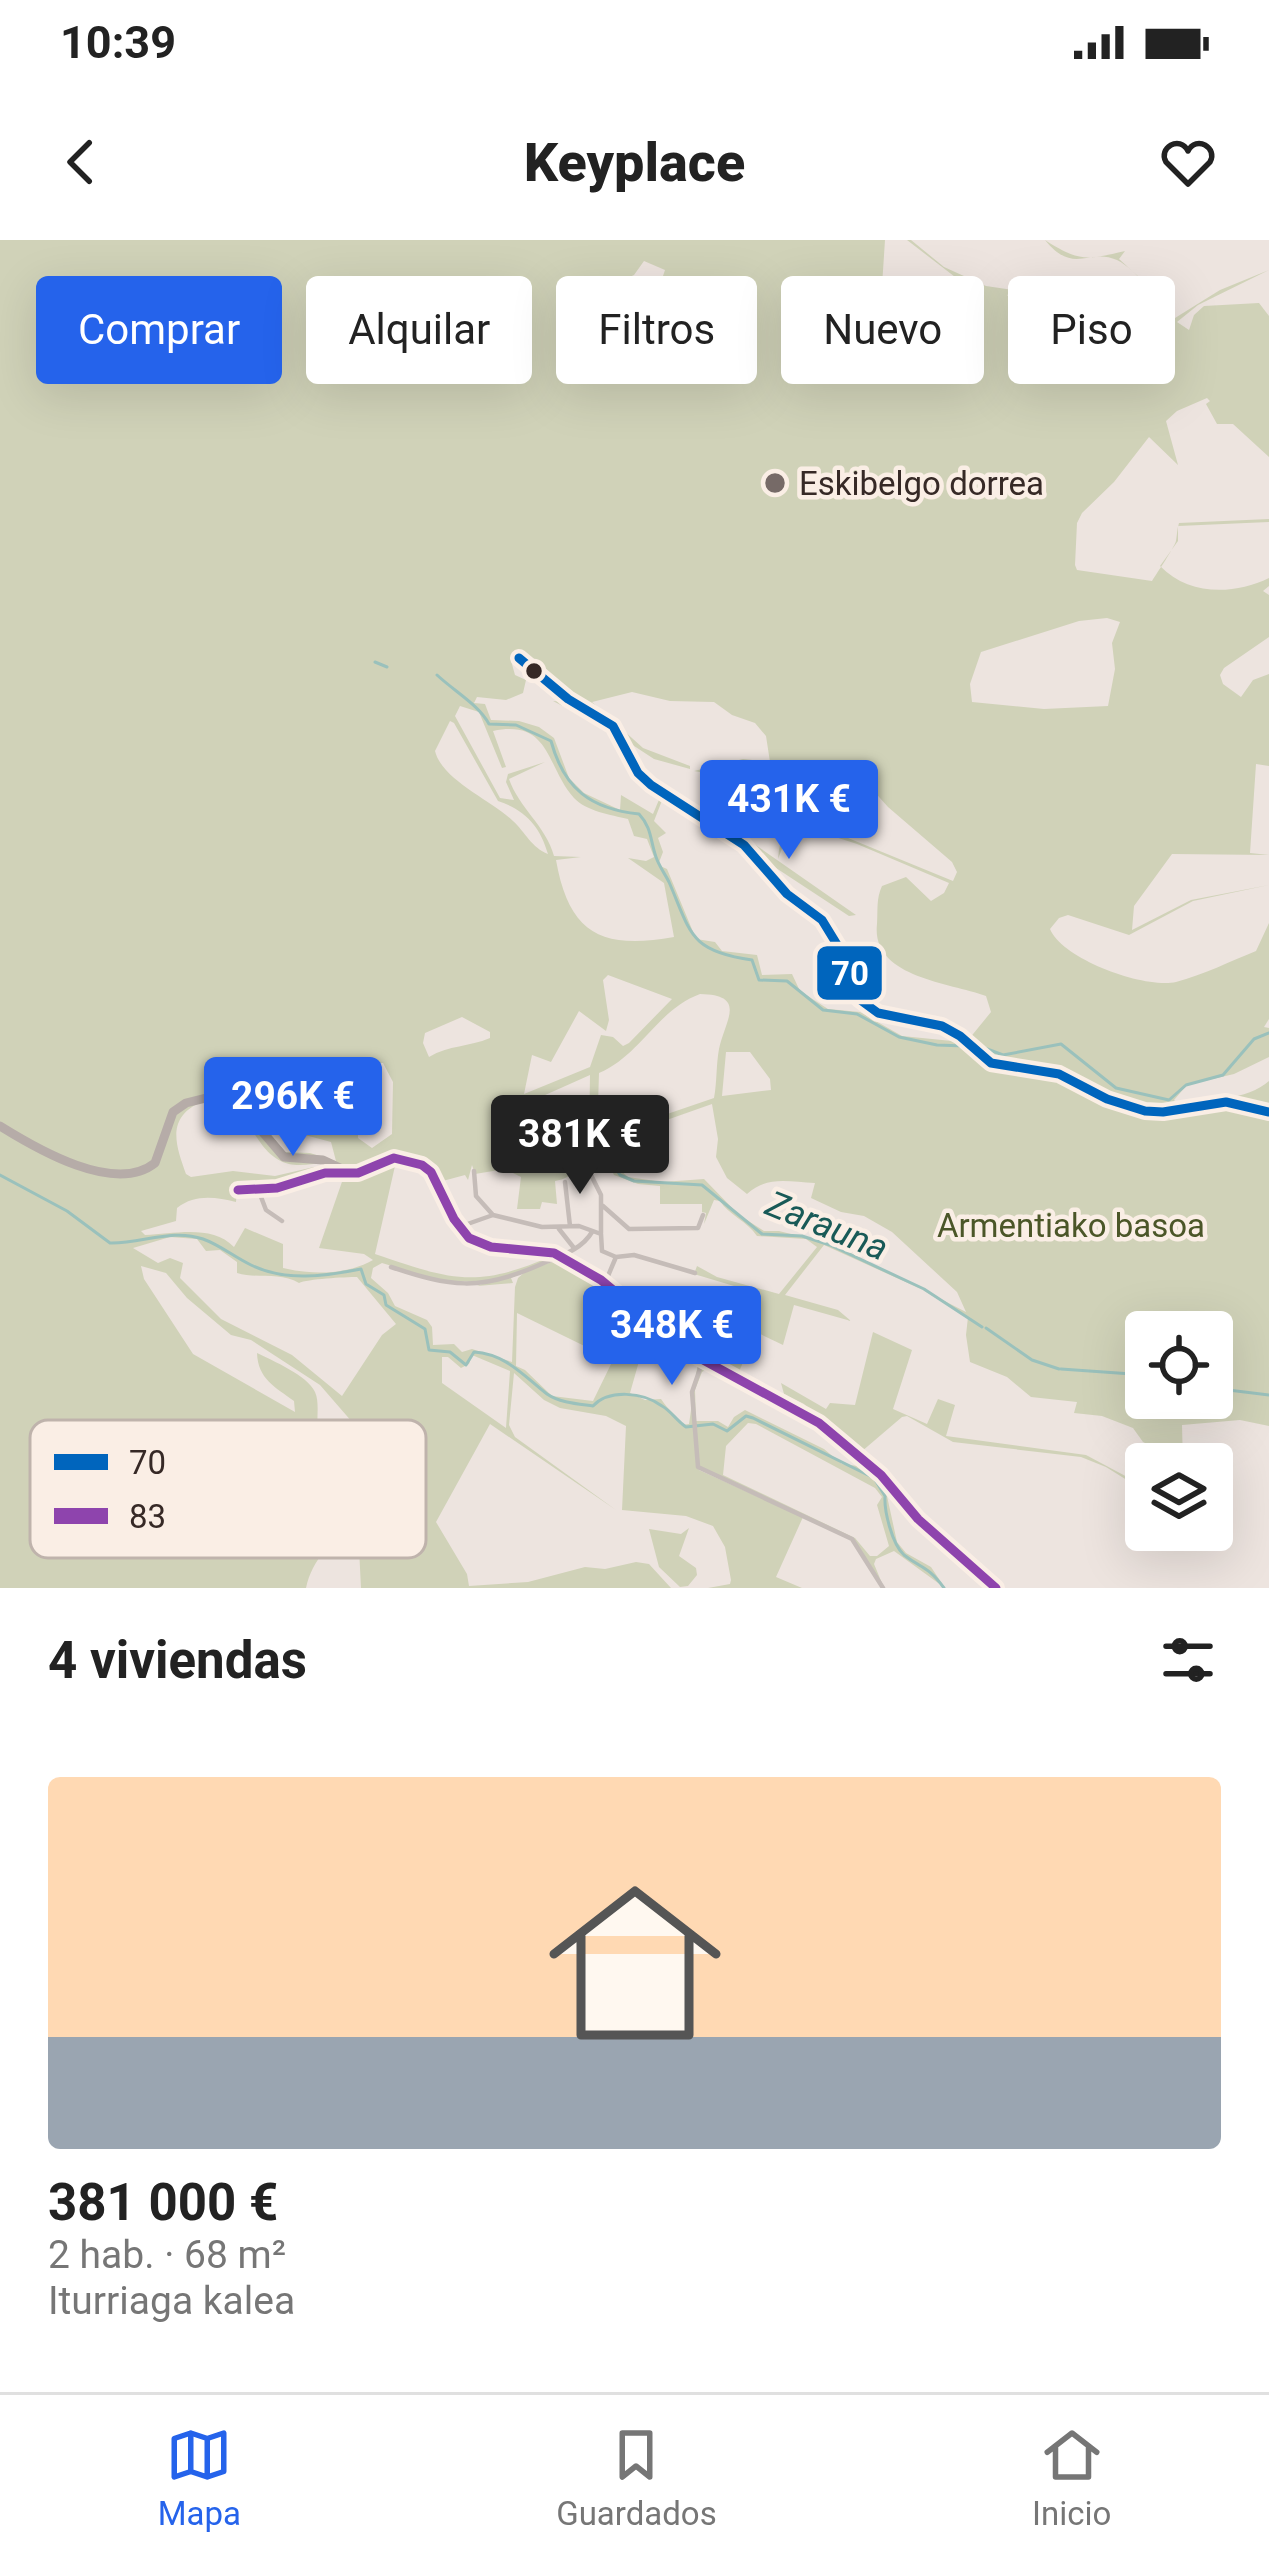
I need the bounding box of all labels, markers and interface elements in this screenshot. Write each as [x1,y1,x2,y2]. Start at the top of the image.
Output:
text: 10:39 [60,16,176,69]
icon: back [48,129,114,195]
icon: heart [1155,129,1221,195]
text: Keyplace [524,131,745,194]
chip: Comprar [36,276,282,384]
chip: Alquilar [306,276,532,384]
chip: Filtros [556,276,757,384]
chip: Nuevo [781,276,984,384]
chip: Piso [1008,276,1175,384]
place label: Eskibelgo dorrea [799,464,1044,503]
marker: Eskibelgo dorrea [762,470,788,496]
unlabelled marker [523,660,545,682]
pin: 431K € [691,760,887,862]
text: 431K € [727,776,851,822]
line badge: 70 [815,944,884,1002]
text: 70 [831,954,869,993]
pin: 296K € [195,1057,391,1159]
text: 296K € [231,1073,355,1119]
pin: 381K € [482,1095,678,1197]
text: 381K € [518,1111,642,1157]
water label: Zarauna [759,1182,894,1269]
park label: Armentiako basoa [937,1206,1205,1245]
pin: 348K € [574,1286,770,1388]
text: 348K € [610,1302,734,1348]
map controls [1125,1311,1233,1551]
button: locate [1125,1311,1233,1419]
legend [30,1420,426,1558]
text: 70 [129,1443,166,1482]
button: layers [1125,1443,1233,1551]
text: 83 [129,1497,166,1536]
icon: filters [1155,1627,1221,1693]
text: 4 viviendas [48,1631,307,1690]
icon: home [527,1855,743,2071]
text: 381 000 € [48,2173,278,2232]
text: 2 hab. · 68 m² [48,2232,286,2278]
text: Iturriaga kalea [48,2278,295,2324]
tab: Mapa [158,2422,241,2533]
tab: Guardados [556,2422,717,2533]
tab: Inicio [1032,2422,1111,2533]

